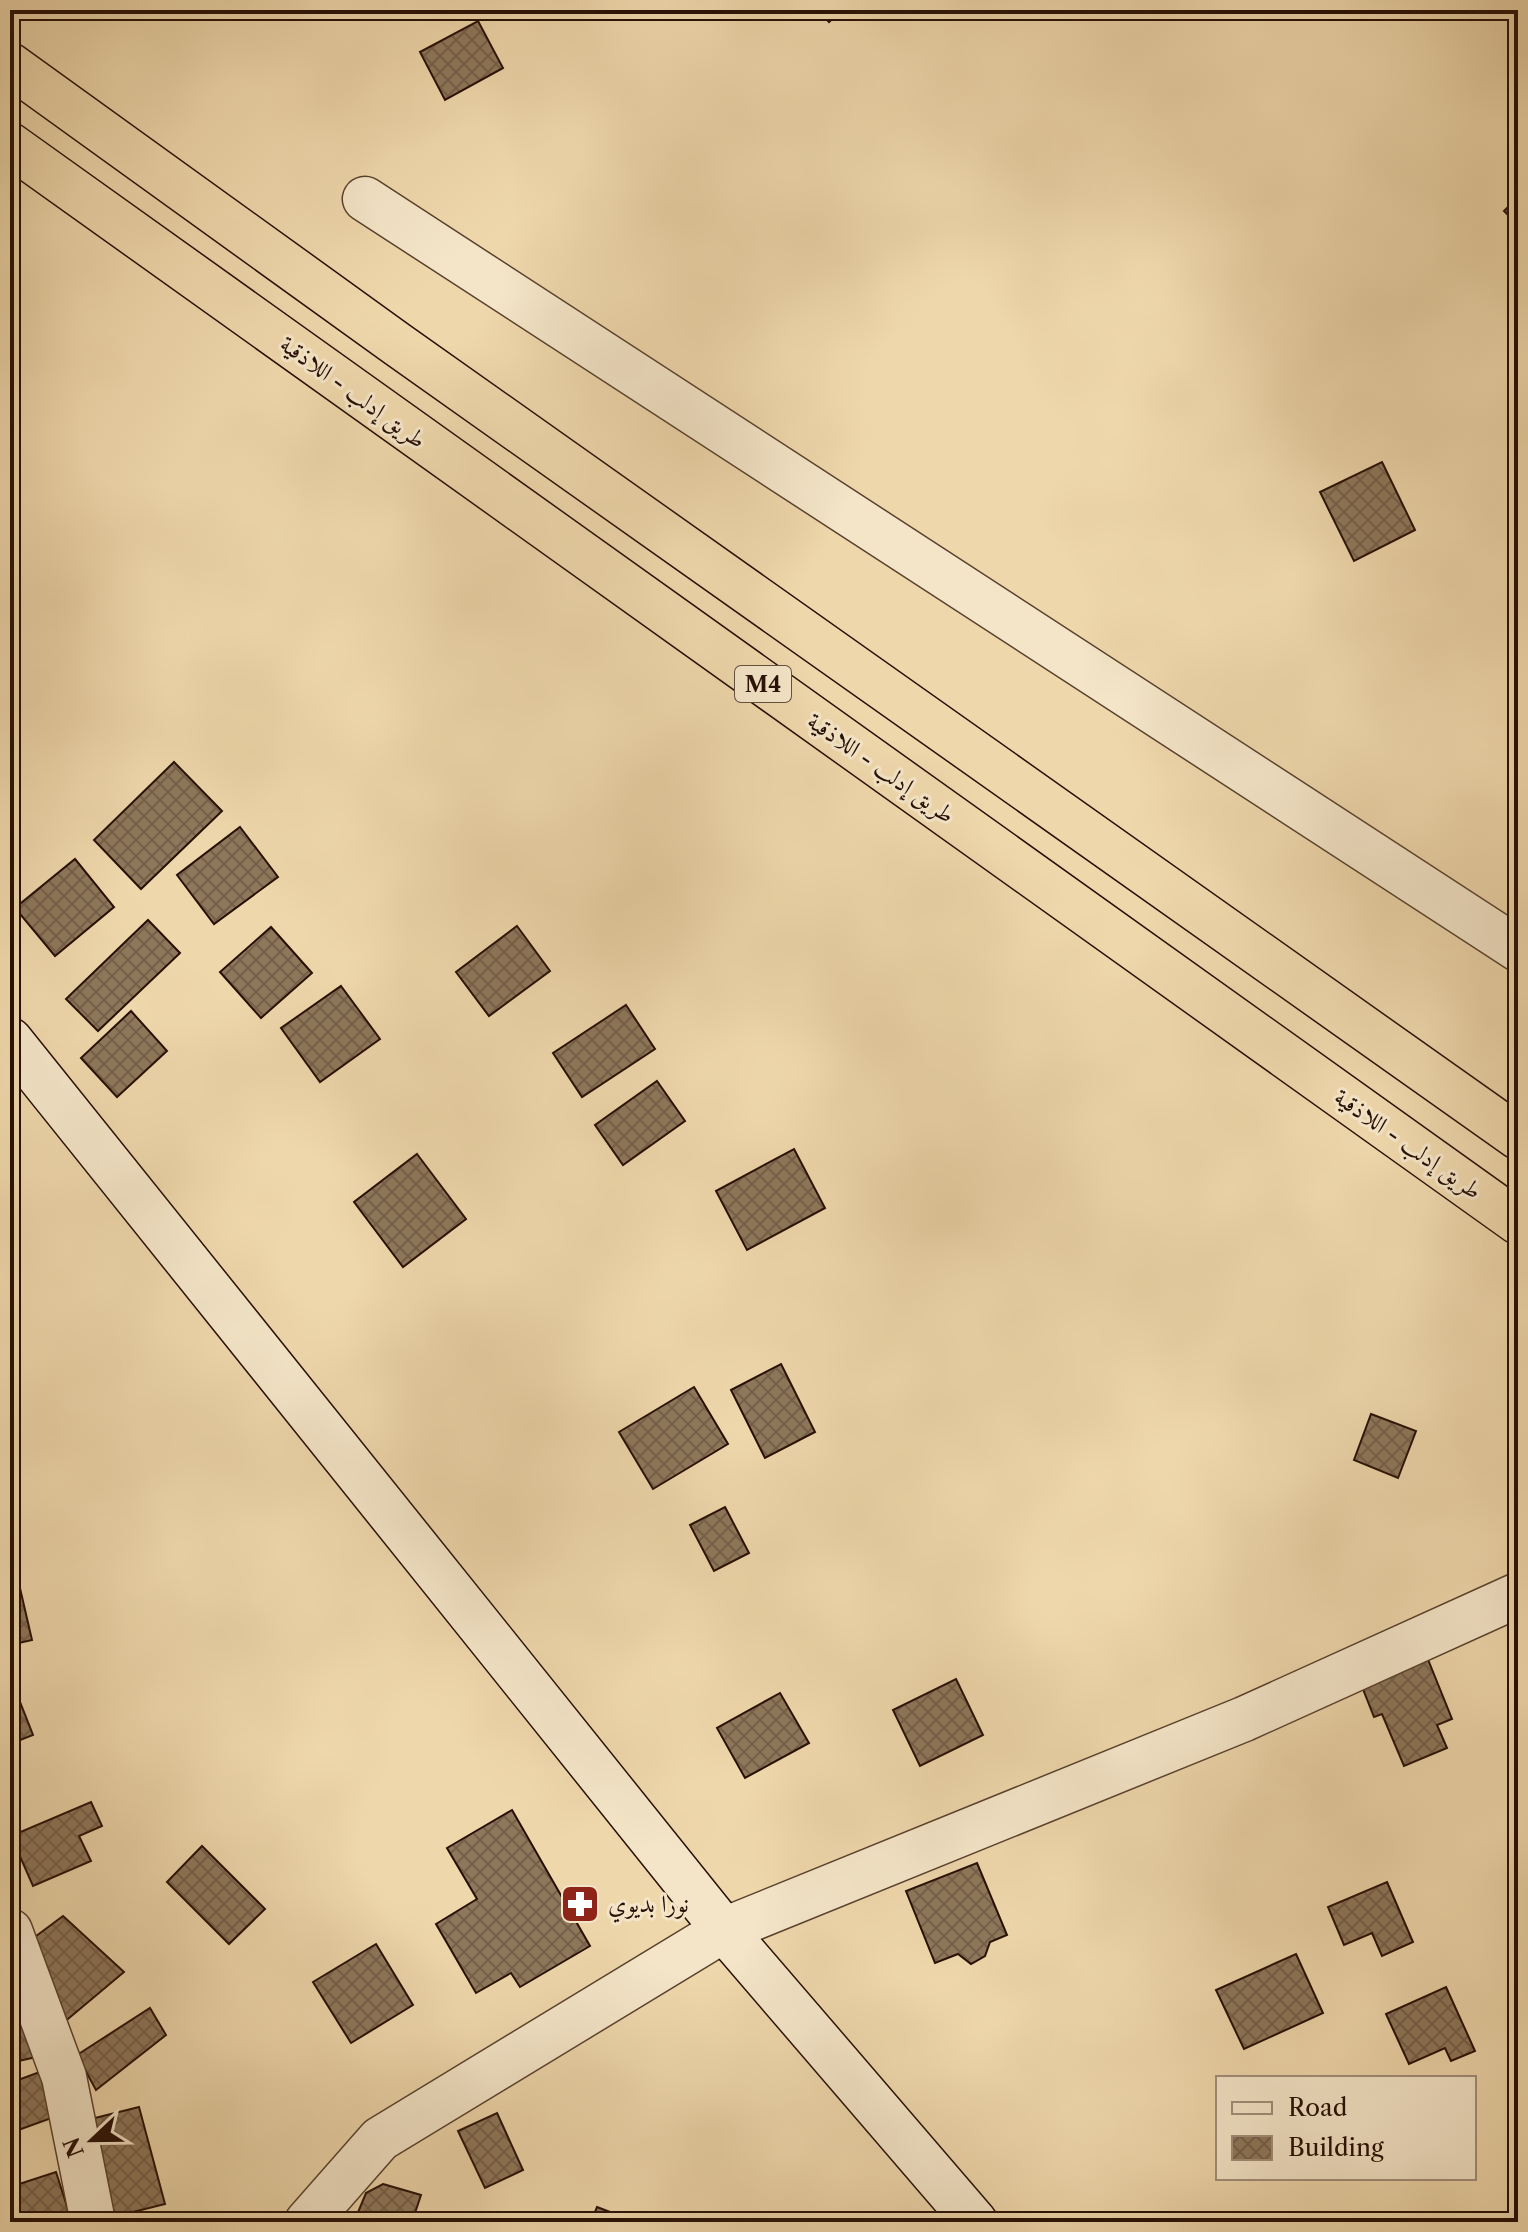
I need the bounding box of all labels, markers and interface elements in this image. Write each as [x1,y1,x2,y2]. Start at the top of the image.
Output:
street label: طريق إدلب - اللاذقية [273,329,432,456]
road number: M4 [735,666,791,702]
street label: طريق إدلب - اللاذقية [801,706,961,831]
street label: طريق إدلب - اللاذقية [1328,1082,1488,1207]
pharmacy icon: نورا بديوي [559,1883,601,1925]
place label: نورا بديوي [608,1889,689,1923]
legend [1216,2076,1476,2180]
text: Road [1288,2093,1348,2122]
north arrow [52,2100,132,2180]
text: N [58,2133,90,2161]
text: Building [1288,2133,1384,2162]

